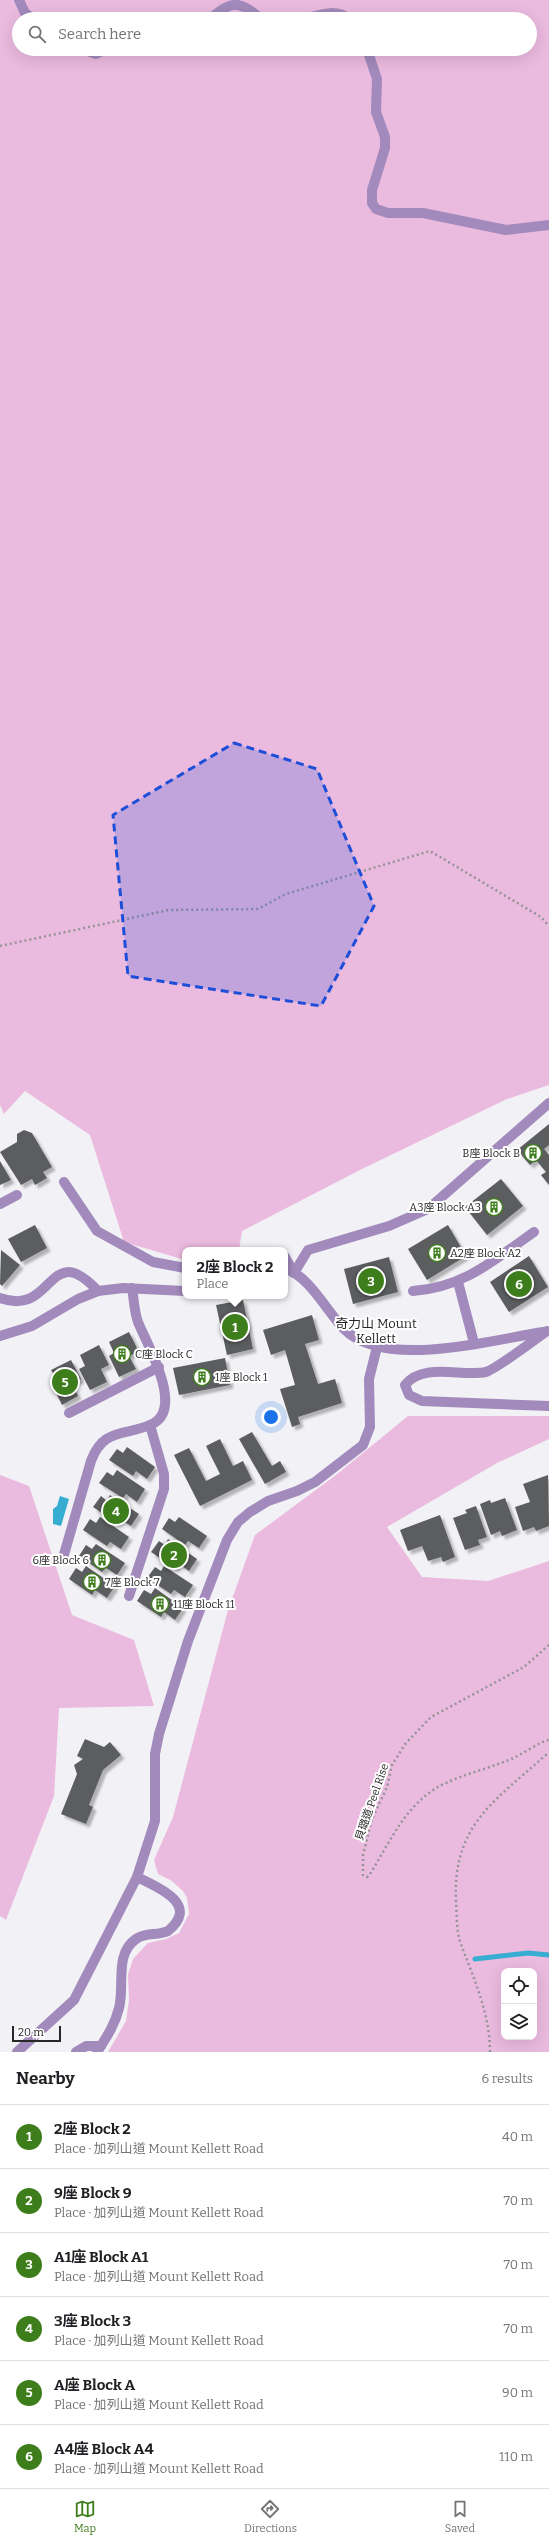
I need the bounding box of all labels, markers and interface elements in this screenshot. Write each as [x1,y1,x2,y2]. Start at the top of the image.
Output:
search box [12,12,537,56]
icon: search [26,23,48,45]
text: Search here [58,25,141,43]
building icon: B座 Block B [523,1143,543,1163]
place label: B座 Block B [462,1147,520,1160]
building icon: A3座 Block A3 [484,1197,504,1217]
place label: A3座 Block A3 [409,1201,481,1214]
building icon: A2座 Block A2 [427,1243,447,1263]
popup [182,1247,288,1299]
place label: A2座 Block A2 [450,1247,521,1260]
text: 2座 Block 2 [197,1258,273,1276]
pin: 3 [358,1266,384,1296]
pin: 6 [506,1269,532,1299]
text: Place [197,1276,228,1291]
pin: 1 [222,1312,248,1342]
district label: 奇力山 Mount Kellett [335,1316,417,1346]
building icon: C座 Block C [112,1344,132,1364]
place label: C座 Block C [135,1348,193,1361]
pin: 5 [52,1367,78,1397]
building icon: 1座 Block 1 [192,1367,212,1387]
place label: 1座 Block 1 [215,1371,268,1384]
your location [261,1407,281,1427]
pin: 4 [103,1496,129,1526]
pin: 2 [161,1540,187,1570]
building icon: 6座 Block 6 [92,1550,112,1570]
place label: 6座 Block 6 [33,1554,89,1567]
building icon: 7座 Block 7 [82,1572,102,1592]
place label: 7座 Block 7 [105,1576,160,1589]
building icon: 11座 Block 11 [150,1594,170,1614]
place label: 11座 Block 11 [173,1598,235,1611]
street label: 貝璐道 Peel Rise [353,1762,391,1842]
map controls [501,1968,537,2040]
button: locate [501,1968,537,2004]
button: layers [501,2004,537,2040]
scale bar [12,2024,61,2043]
text: 20 m [18,2026,44,2039]
text: Nearby [16,2068,75,2089]
text: 6 results [481,2071,533,2086]
text: 2座 Block 2 [54,2120,131,2138]
text: 1 [26,2129,32,2144]
text: 40 m [502,2129,533,2144]
text: Place · 加列山道 Mount Kellett Road [54,2141,264,2156]
text: 9座 Block 9 [54,2184,132,2202]
text: 2 [25,2193,33,2208]
text: 70 m [503,2193,533,2208]
text: Place · 加列山道 Mount Kellett Road [54,2205,264,2220]
text: A1座 Block A1 [54,2248,148,2266]
text: 3 [25,2257,33,2272]
text: 70 m [503,2257,533,2272]
text: Place · 加列山道 Mount Kellett Road [54,2269,264,2284]
text: 3座 Block 3 [54,2312,131,2330]
text: 4 [25,2321,33,2336]
text: 70 m [503,2321,533,2336]
text: Place · 加列山道 Mount Kellett Road [54,2333,264,2348]
text: A座 Block A [54,2376,135,2394]
text: 5 [25,2385,33,2400]
text: 90 m [502,2385,533,2400]
text: Place · 加列山道 Mount Kellett Road [54,2397,264,2412]
text: A4座 Block A4 [54,2440,154,2458]
text: 6 [25,2449,33,2464]
text: 110 m [499,2449,533,2464]
text: Place · 加列山道 Mount Kellett Road [54,2461,264,2476]
tab: Map [74,2498,96,2535]
tab: Directions [244,2498,297,2535]
tab: Saved [445,2498,475,2535]

